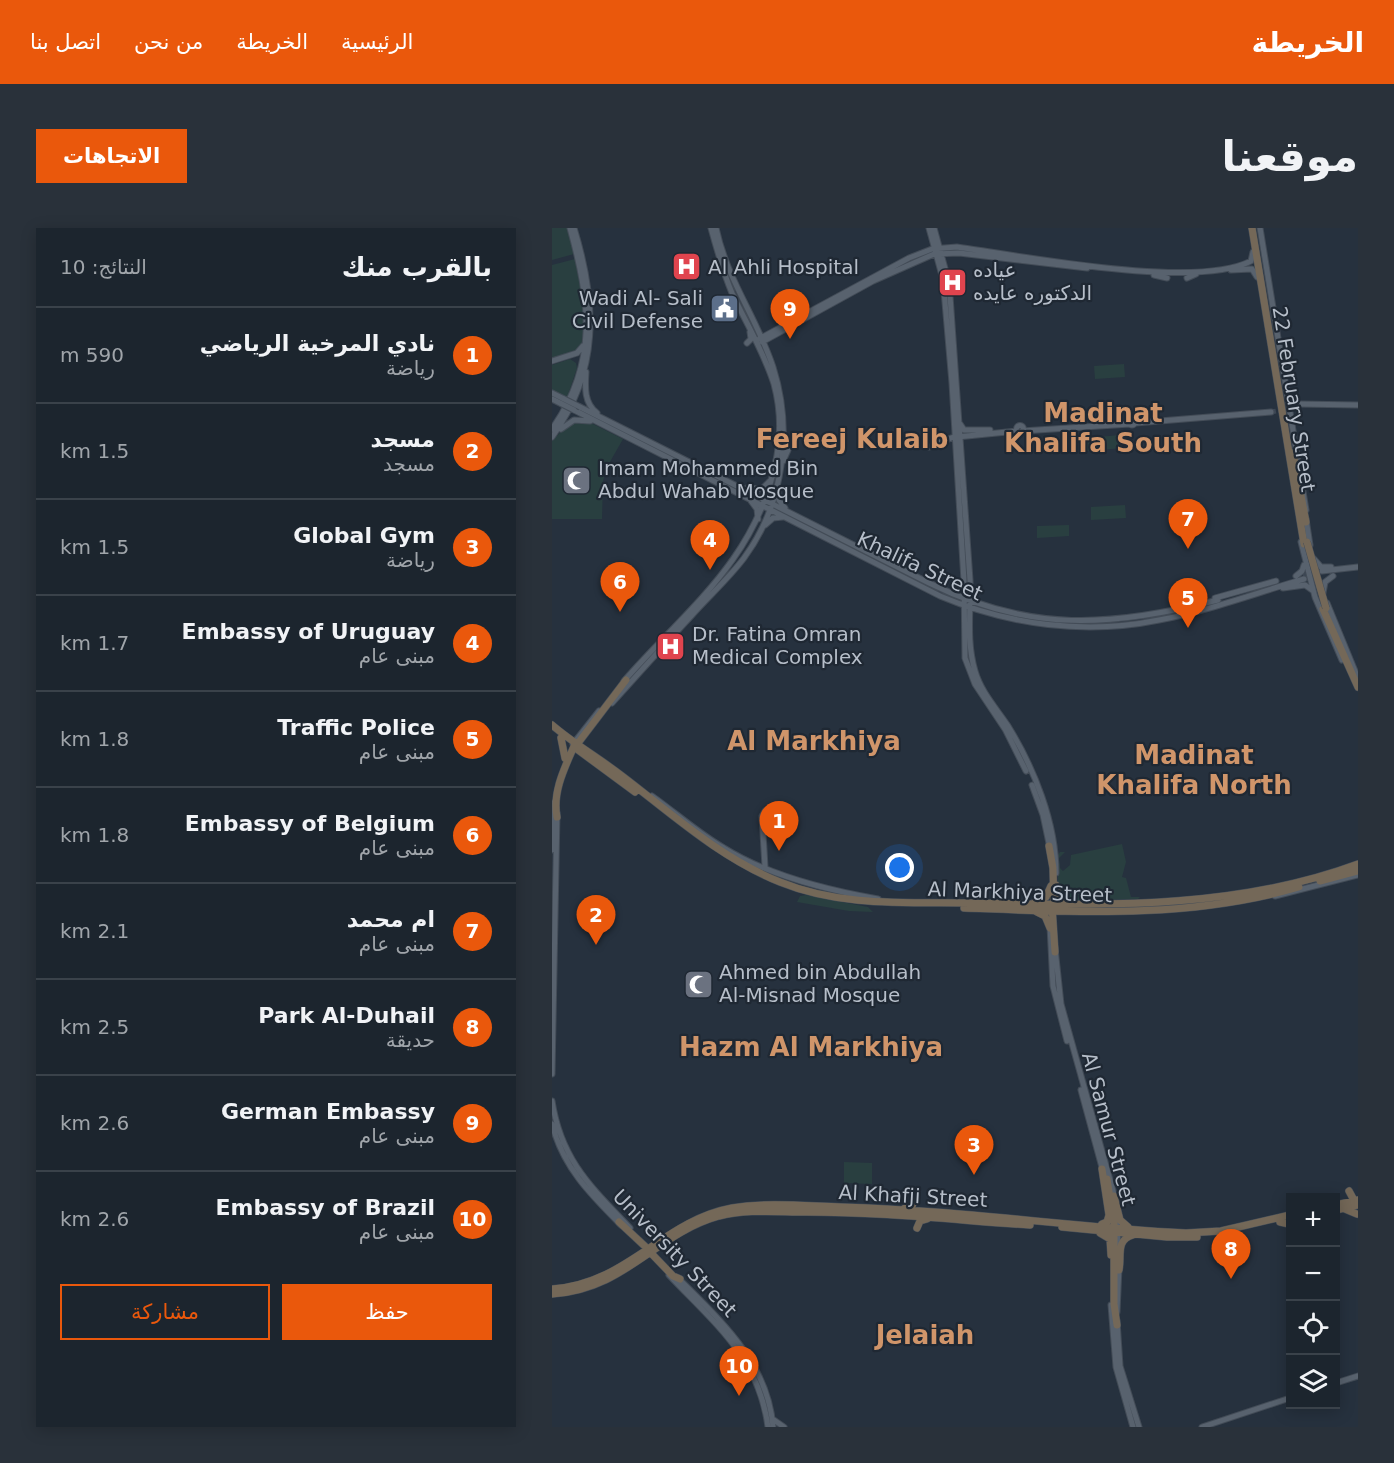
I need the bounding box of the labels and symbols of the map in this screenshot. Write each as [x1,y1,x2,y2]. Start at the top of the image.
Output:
hospital icon: Al Ahli Hospital [671,251,703,283]
place label: Al Ahli Hospital [708,255,859,279]
place label: عياده الدكتوره عايده [973,258,1092,305]
hospital icon: عياده الدكتوره عايده [936,266,968,298]
place label: Wadi Al- Sali Civil Defense [572,286,703,333]
pin: 9 [770,290,810,339]
public building icon: Wadi Al- Sali Civil Defense [708,293,740,325]
street label: 22 February Street [1267,304,1321,494]
district label: Madinat Khalifa South [1004,398,1202,458]
district label: Fereej Kulaib [756,424,948,454]
place label: Imam Mohammed Bin Abdul Wahab Mosque [598,456,818,503]
mosque icon: Imam Mohammed Bin Abdul Wahab Mosque [561,464,593,496]
pin: 7 [1168,500,1208,549]
pin: 4 [690,520,730,570]
street label: Khalifa Street [853,526,987,606]
pin: 6 [600,562,640,612]
pin: 5 [1168,578,1208,628]
place label: Dr. Fatina Omran Medical Complex [692,622,863,669]
hospital icon: Dr. Fatina Omran Medical Complex [655,630,687,662]
district label: Al Markhiya [727,726,901,756]
district label: Madinat Khalifa North [1096,740,1292,800]
pin: 1 [760,802,798,851]
your location [885,853,914,882]
street label: Al Markhiya Street [927,877,1113,907]
pin: 2 [576,896,615,945]
place label: Ahmed bin Abdullah Al-Misnad Mosque [719,960,921,1007]
mosque icon: Ahmed bin Abdullah Al-Misnad Mosque [682,968,714,1000]
district label: Hazm Al Markhiya [679,1032,943,1062]
street label: Al Samur Street [1077,1050,1141,1209]
pin: 3 [954,1126,994,1175]
street label: Al Khafji Street [838,1180,988,1212]
street label: University Street [608,1184,742,1322]
pin: 8 [1212,1230,1250,1279]
district label: Jelaiah [874,1320,974,1350]
pin: 10 [720,1346,759,1396]

